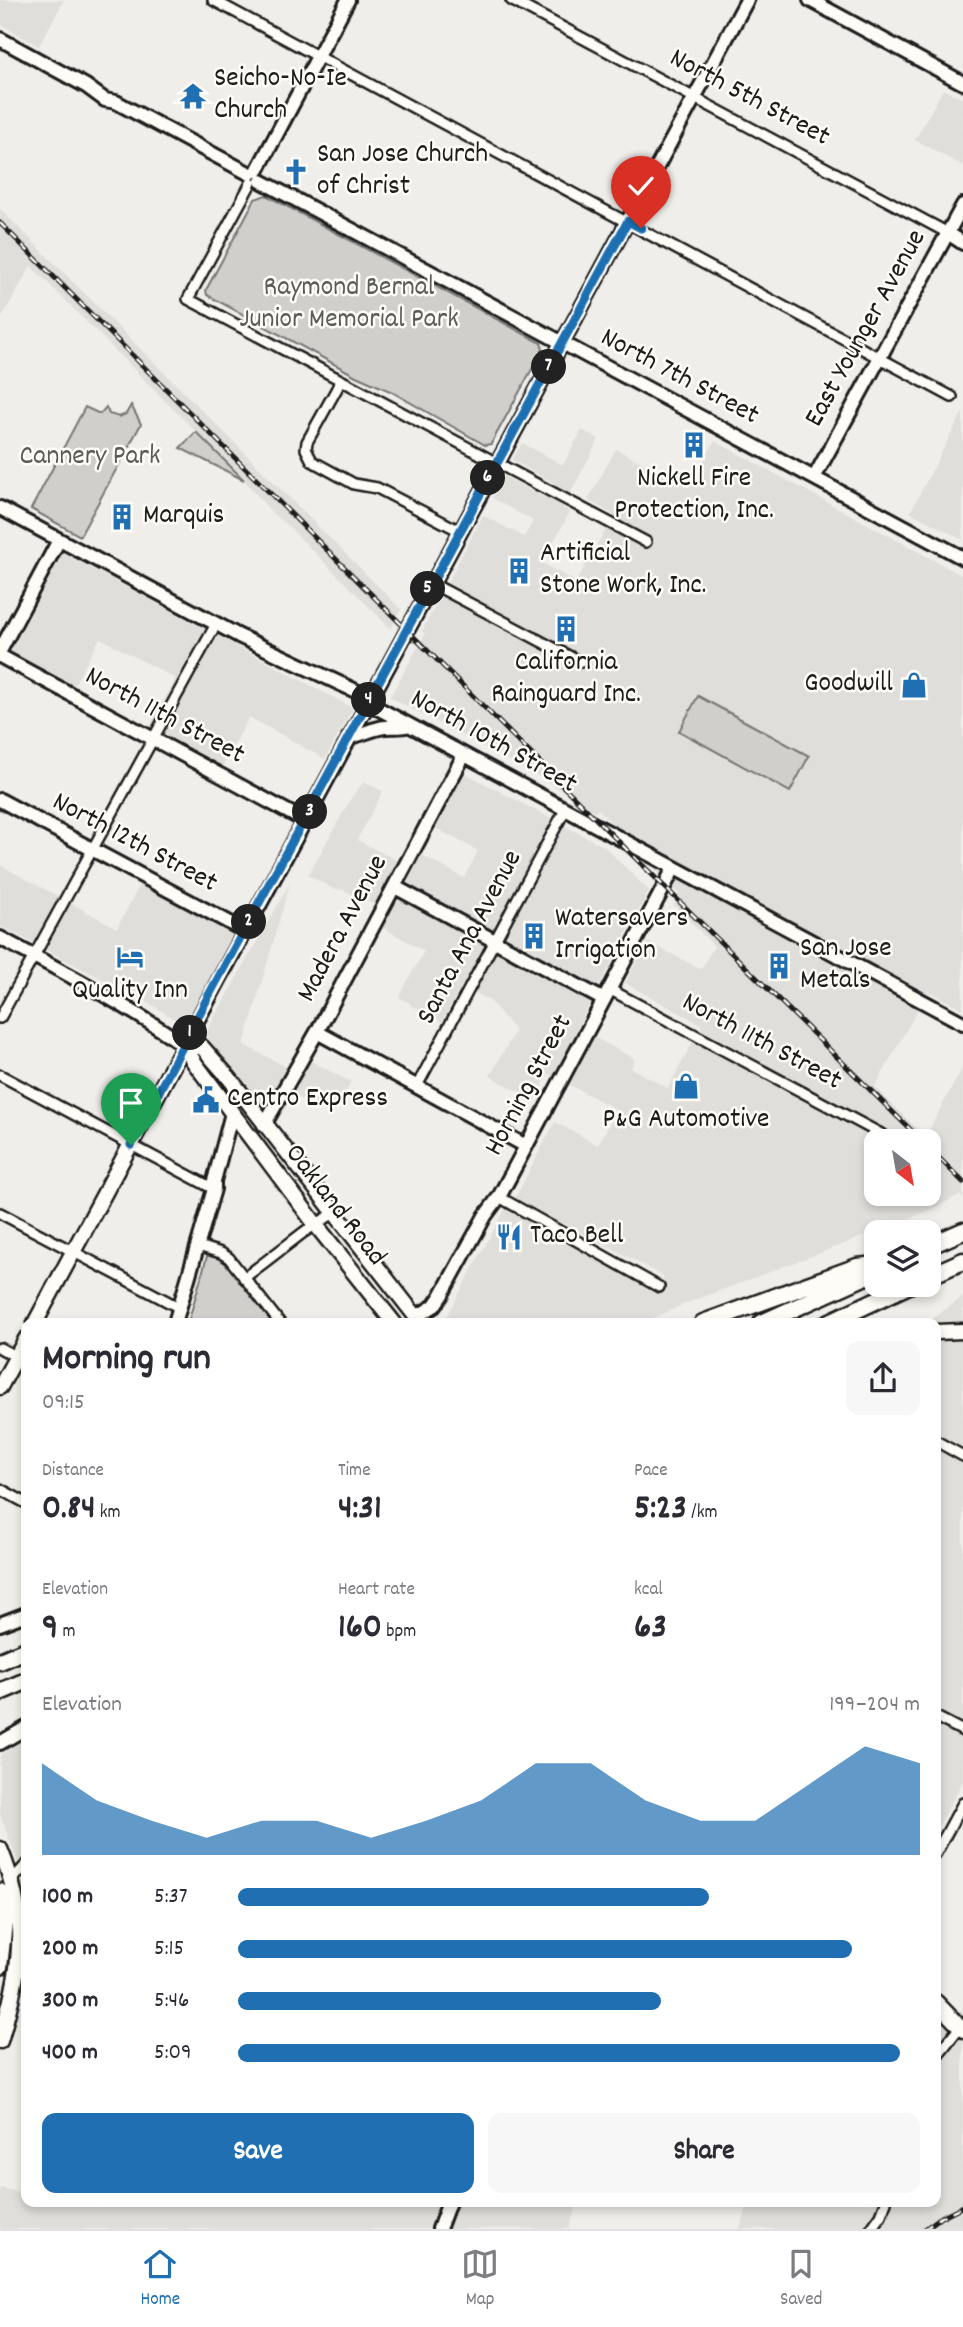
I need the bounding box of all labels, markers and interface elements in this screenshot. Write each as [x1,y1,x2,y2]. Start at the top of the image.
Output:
street label: North 5th Street [662,40,836,158]
place label: Seicho-No-Ie Church [214,60,347,132]
temple icon: Seicho-No-Ie Church [178,81,208,111]
place label: San Jose Church of Christ [317,136,488,208]
pin [611,156,671,228]
church icon: San Jose Church of Christ [281,157,311,187]
icon: check [622,167,660,205]
street label: East Younger Avenue [796,223,938,435]
park label: Raymond Bernal Junior Memorial Park [239,269,459,341]
street label: North 7th Street [593,319,765,437]
pin: 7 [532,350,566,384]
text: 7 [545,353,552,380]
building icon: Nickell Fire Protection, Inc. [679,430,709,460]
park label: Cannery Park [19,438,161,478]
place label: Nickell Fire Protection, Inc. [614,460,774,532]
pin: 6 [470,461,505,496]
text: 6 [483,464,492,491]
place label: Marquis [143,497,224,537]
building icon: Marquis [107,502,137,532]
place label: Artificial Stone Work, Inc. [540,535,706,607]
building icon: Artificial Stone Work, Inc. [504,556,534,586]
pin: 5 [410,572,446,606]
text: 5 [423,575,432,602]
building icon: California Rainguard Inc. [551,614,581,644]
place label: California Rainguard Inc. [491,644,641,716]
street label: North 11th Street [77,658,251,776]
place label: Goodwill [804,665,893,705]
shop icon: Goodwill [899,670,929,700]
street label: North 10th Street [402,681,584,805]
pin: 4 [352,682,386,718]
text: 4 [365,686,372,713]
street label: North 12th Street [44,784,224,904]
pin: 3 [292,794,328,830]
text: 3 [305,798,314,825]
street label: Santa Ana Avenue [408,844,534,1032]
street label: Madera Avenue [288,848,400,1010]
place label: Watersavers Irrigation [555,900,688,972]
pin: 2 [232,904,266,940]
text: 2 [244,908,253,935]
building icon: Watersavers Irrigation [519,921,549,951]
place label: San Jose Metals [800,930,892,1002]
hotel icon: Quality Inn [115,942,145,972]
building icon: San Jose Metals [764,951,794,981]
place label: Quality Inn [72,972,188,1012]
street label: North 11th Street [674,984,848,1102]
street label: Horning Street [476,1008,584,1164]
pin: 1 [172,1016,208,1050]
text: 1 [187,1019,192,1046]
shop icon: P&G Automotive [671,1071,701,1101]
pin [101,1073,161,1145]
place label: Centro Express [227,1080,388,1120]
icon: arrive [112,1084,150,1122]
public building icon: Centro Express [191,1085,221,1115]
place label: P&G Automotive [603,1101,769,1141]
north arrow [864,1129,942,1206]
map controls [864,1129,941,1297]
street label: Oakland Road [274,1136,394,1276]
place label: Taco Bell [530,1217,624,1257]
button: layers [864,1220,941,1297]
restaurant icon: Taco Bell [494,1222,524,1252]
text: Morning run [42,1333,211,1388]
button: share [846,1341,920,1415]
text: 09:15 [42,1387,85,1420]
text: Distance [42,1458,104,1485]
text: Time [338,1458,371,1485]
text: Pace [634,1458,668,1485]
text: 0.84 [42,1485,95,1535]
text: 4:31 [338,1485,382,1535]
text: 5:23 [634,1485,687,1535]
text: km [95,1500,121,1527]
text: /km [687,1500,717,1527]
text: Elevation [42,1577,108,1604]
text: Heart rate [338,1577,415,1604]
text: kcal [634,1577,663,1604]
text: 9 [42,1604,58,1654]
text: 160 [338,1604,382,1654]
text: 63 [634,1604,667,1654]
text: m [58,1619,75,1646]
text: bpm [382,1619,416,1646]
text: Elevation [42,1689,122,1722]
text: 199–204 m [829,1689,920,1722]
text: 100 m [42,1881,93,1914]
text: 5:37 [154,1881,188,1914]
text: 200 m [42,1933,98,1966]
text: 5:15 [154,1933,184,1966]
text: 300 m [42,1985,98,2018]
text: 5:46 [154,1985,189,2018]
text: 400 m [42,2037,98,2070]
text: 5:09 [154,2037,192,2070]
button: Save [42,2113,474,2193]
button: Share [488,2113,920,2193]
tab: Home [140,2245,180,2314]
tab: Map [461,2245,499,2314]
tab: Saved [780,2245,823,2314]

